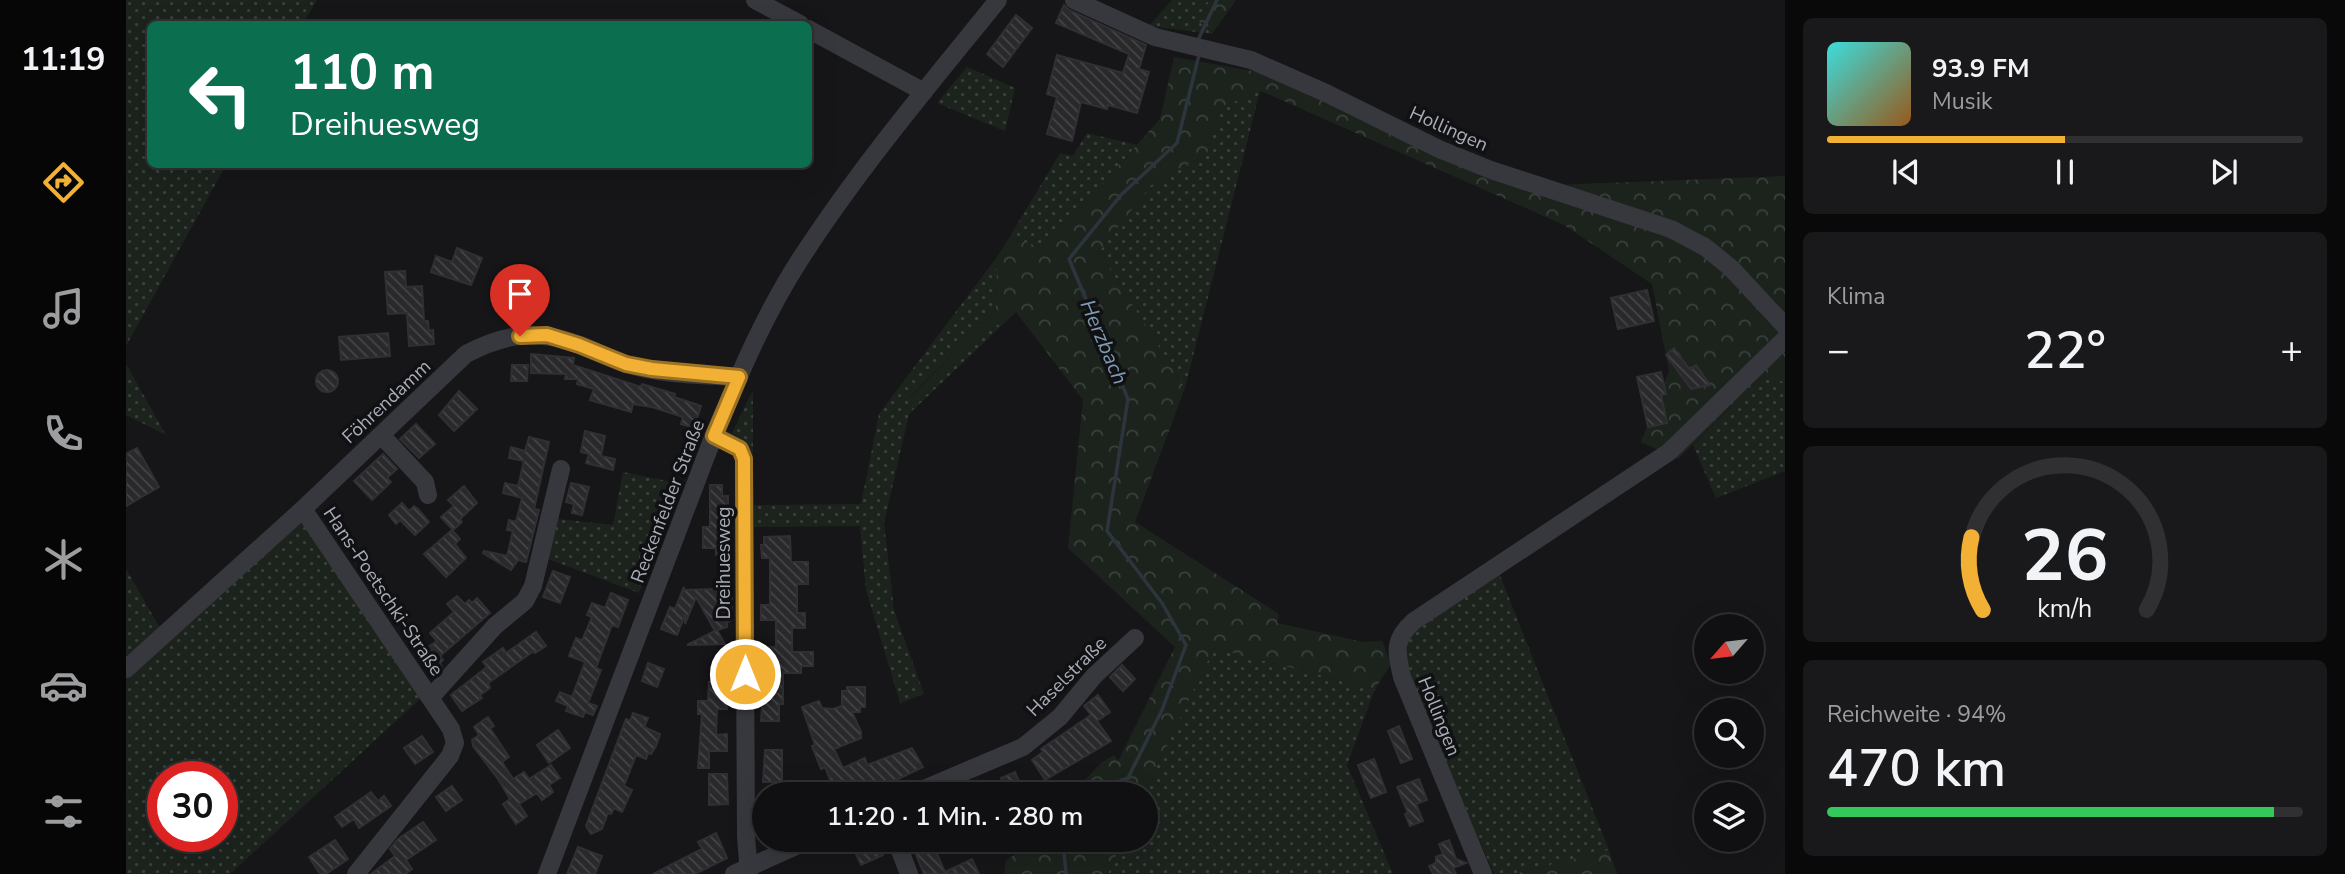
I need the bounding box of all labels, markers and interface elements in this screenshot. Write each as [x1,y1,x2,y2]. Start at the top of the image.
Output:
text: 11:19 [21,38,105,81]
text: 110 m [290,39,434,106]
icon: left [175,49,266,140]
text: 93.9 FM [1932,51,2029,86]
text: Musik [1932,86,1992,117]
street label: Hollingen [1405,100,1492,158]
text: Dreihuesweg [290,103,480,146]
icon: previous [1887,153,1925,191]
icon: pause [2046,153,2084,191]
icon: next [2205,153,2243,191]
icon: directions [39,158,88,207]
pin [490,264,550,336]
icon: arrive [501,275,539,313]
text: Klima [1827,281,1885,312]
icon: music [39,284,88,333]
water label: Herzbach [1074,295,1134,389]
text: 22° [2024,315,2106,386]
text: − [1827,325,1850,376]
text: + [2280,325,2303,376]
street label: Föhrendamm [337,354,437,450]
icon: phone [39,409,88,458]
street label: Reckenfelder Straße [625,416,711,587]
street label: Hans-Poetschki-Straße [317,502,449,681]
text: 26 [2021,506,2109,606]
street label: Dreihuesweg [711,507,737,619]
icon: climate [39,535,88,584]
text: km/h [2037,592,2093,626]
north arrow [1694,614,1764,684]
map controls [1694,614,1764,852]
street label: Haselstraße [1021,631,1113,723]
position arrow [708,637,782,711]
icon: car [39,661,88,710]
street label: Hollingen [1411,673,1467,760]
button: search [1694,698,1764,768]
text: Reichweite · 94% [1827,699,2006,730]
text: 470 km [1827,733,2006,804]
speed limit sign: 30 [147,761,238,852]
button: layers [1694,782,1764,852]
icon: filters [39,787,88,836]
text: 11:20 · 1 Min. · 280 m [827,799,1083,834]

